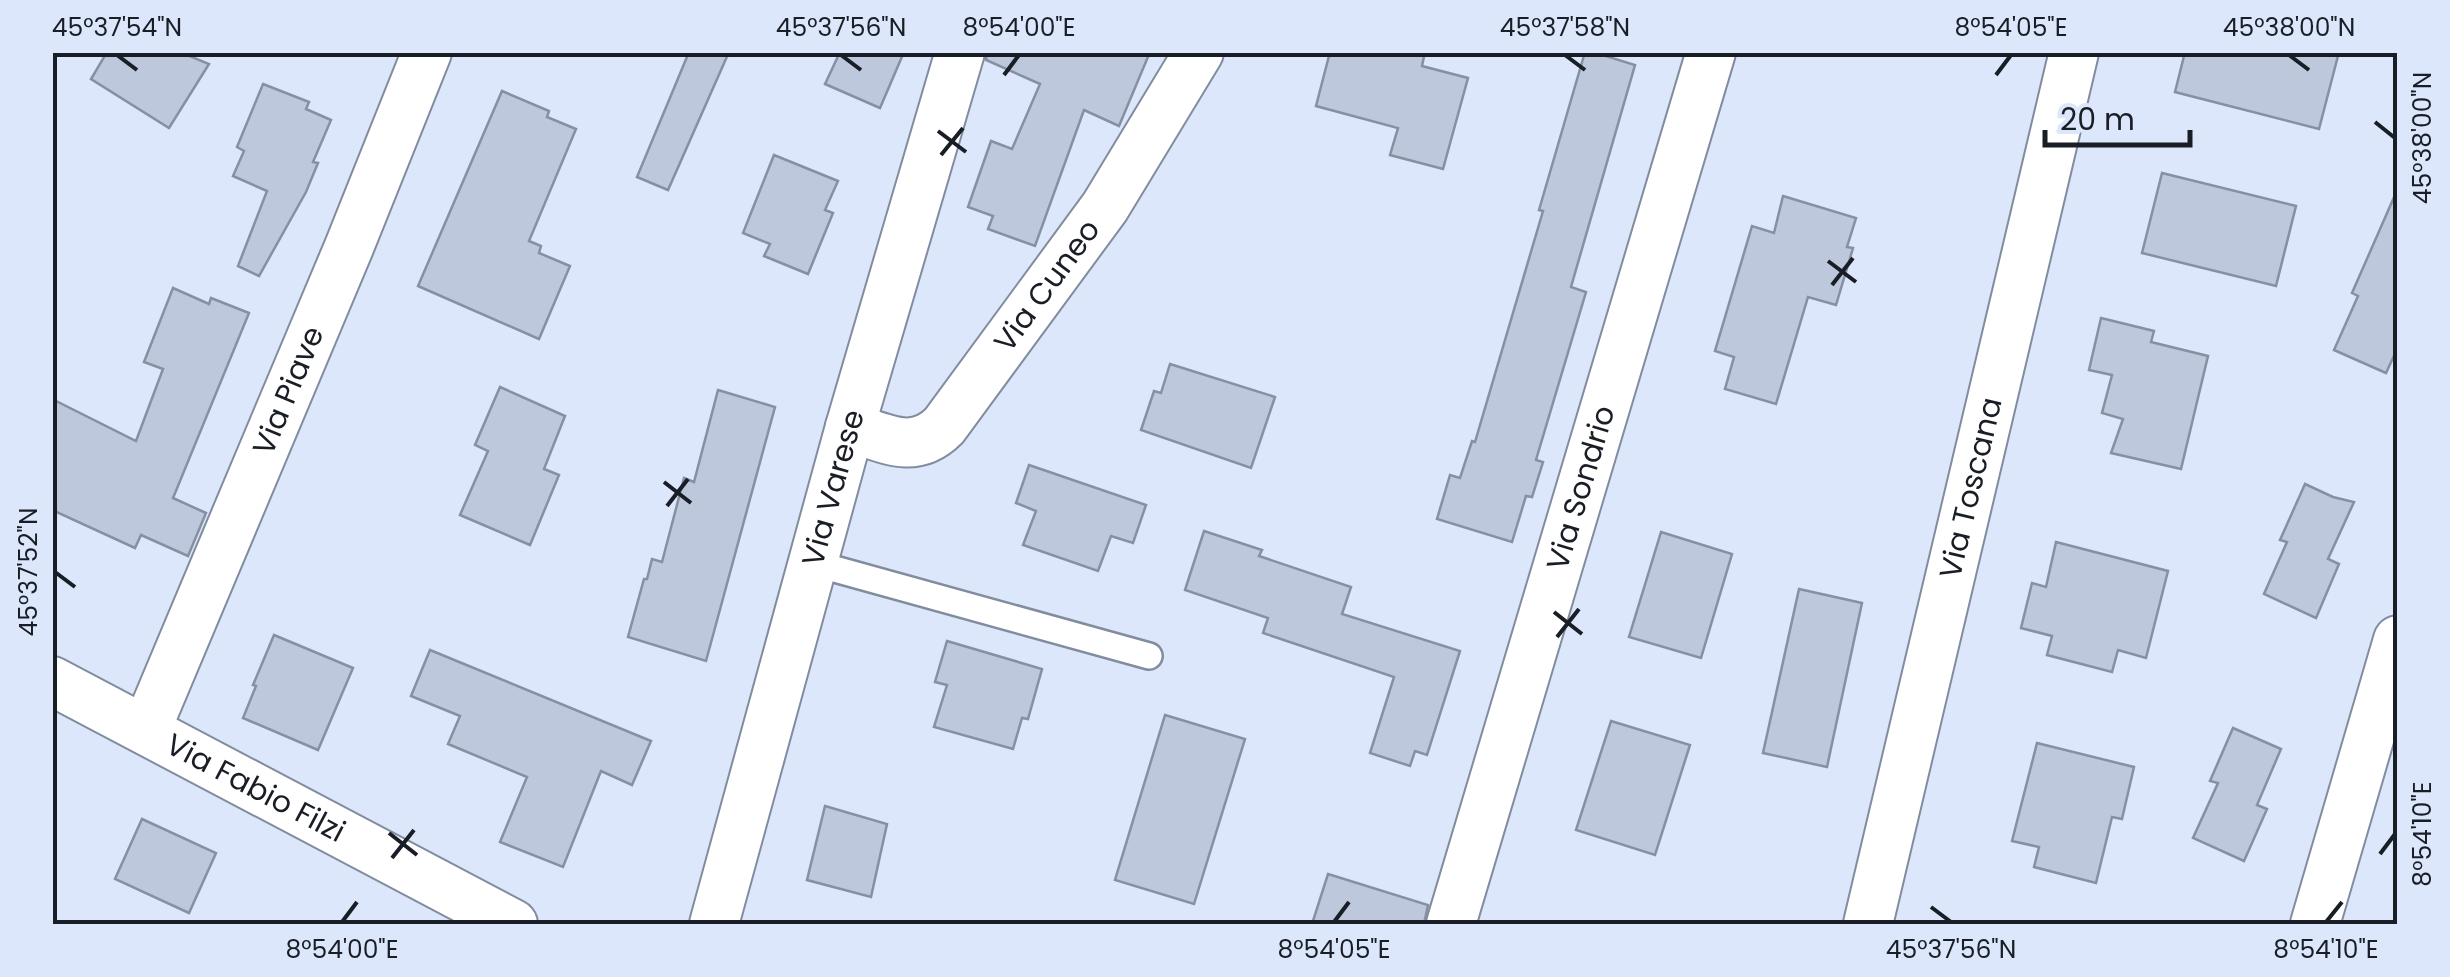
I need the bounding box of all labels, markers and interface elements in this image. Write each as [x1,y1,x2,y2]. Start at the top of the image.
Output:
text: 45°37'54"N [52,10,182,45]
text: 45°37'56"N [776,10,906,45]
text: 8°54'00"E [963,10,1075,45]
text: 45°37'58"N [1500,10,1630,45]
text: 8°54'05"E [1955,10,2067,45]
text: 45°38'00"N [2223,10,2355,45]
text: 45°38'00"N [2405,72,2440,204]
scale bar [2045,85,2190,147]
text: 20 m [2060,98,2135,141]
street label: Via Cuneo [983,210,1110,361]
street label: Via Piave [242,319,334,462]
street label: Via Toscana [1928,393,2013,583]
street label: Via Sondrio [1536,400,1625,575]
street label: Via Varese [791,404,875,571]
text: 45°37'52"N [11,508,46,636]
street label: Via Fabio Filzi [158,723,353,853]
text: 8°54'10"E [2405,781,2440,887]
text: 8°54'00"E [286,932,398,967]
text: 8°54'05"E [1278,932,1390,967]
text: 45°37'56"N [1886,932,2016,967]
text: 8°54'10"E [2273,932,2379,967]

